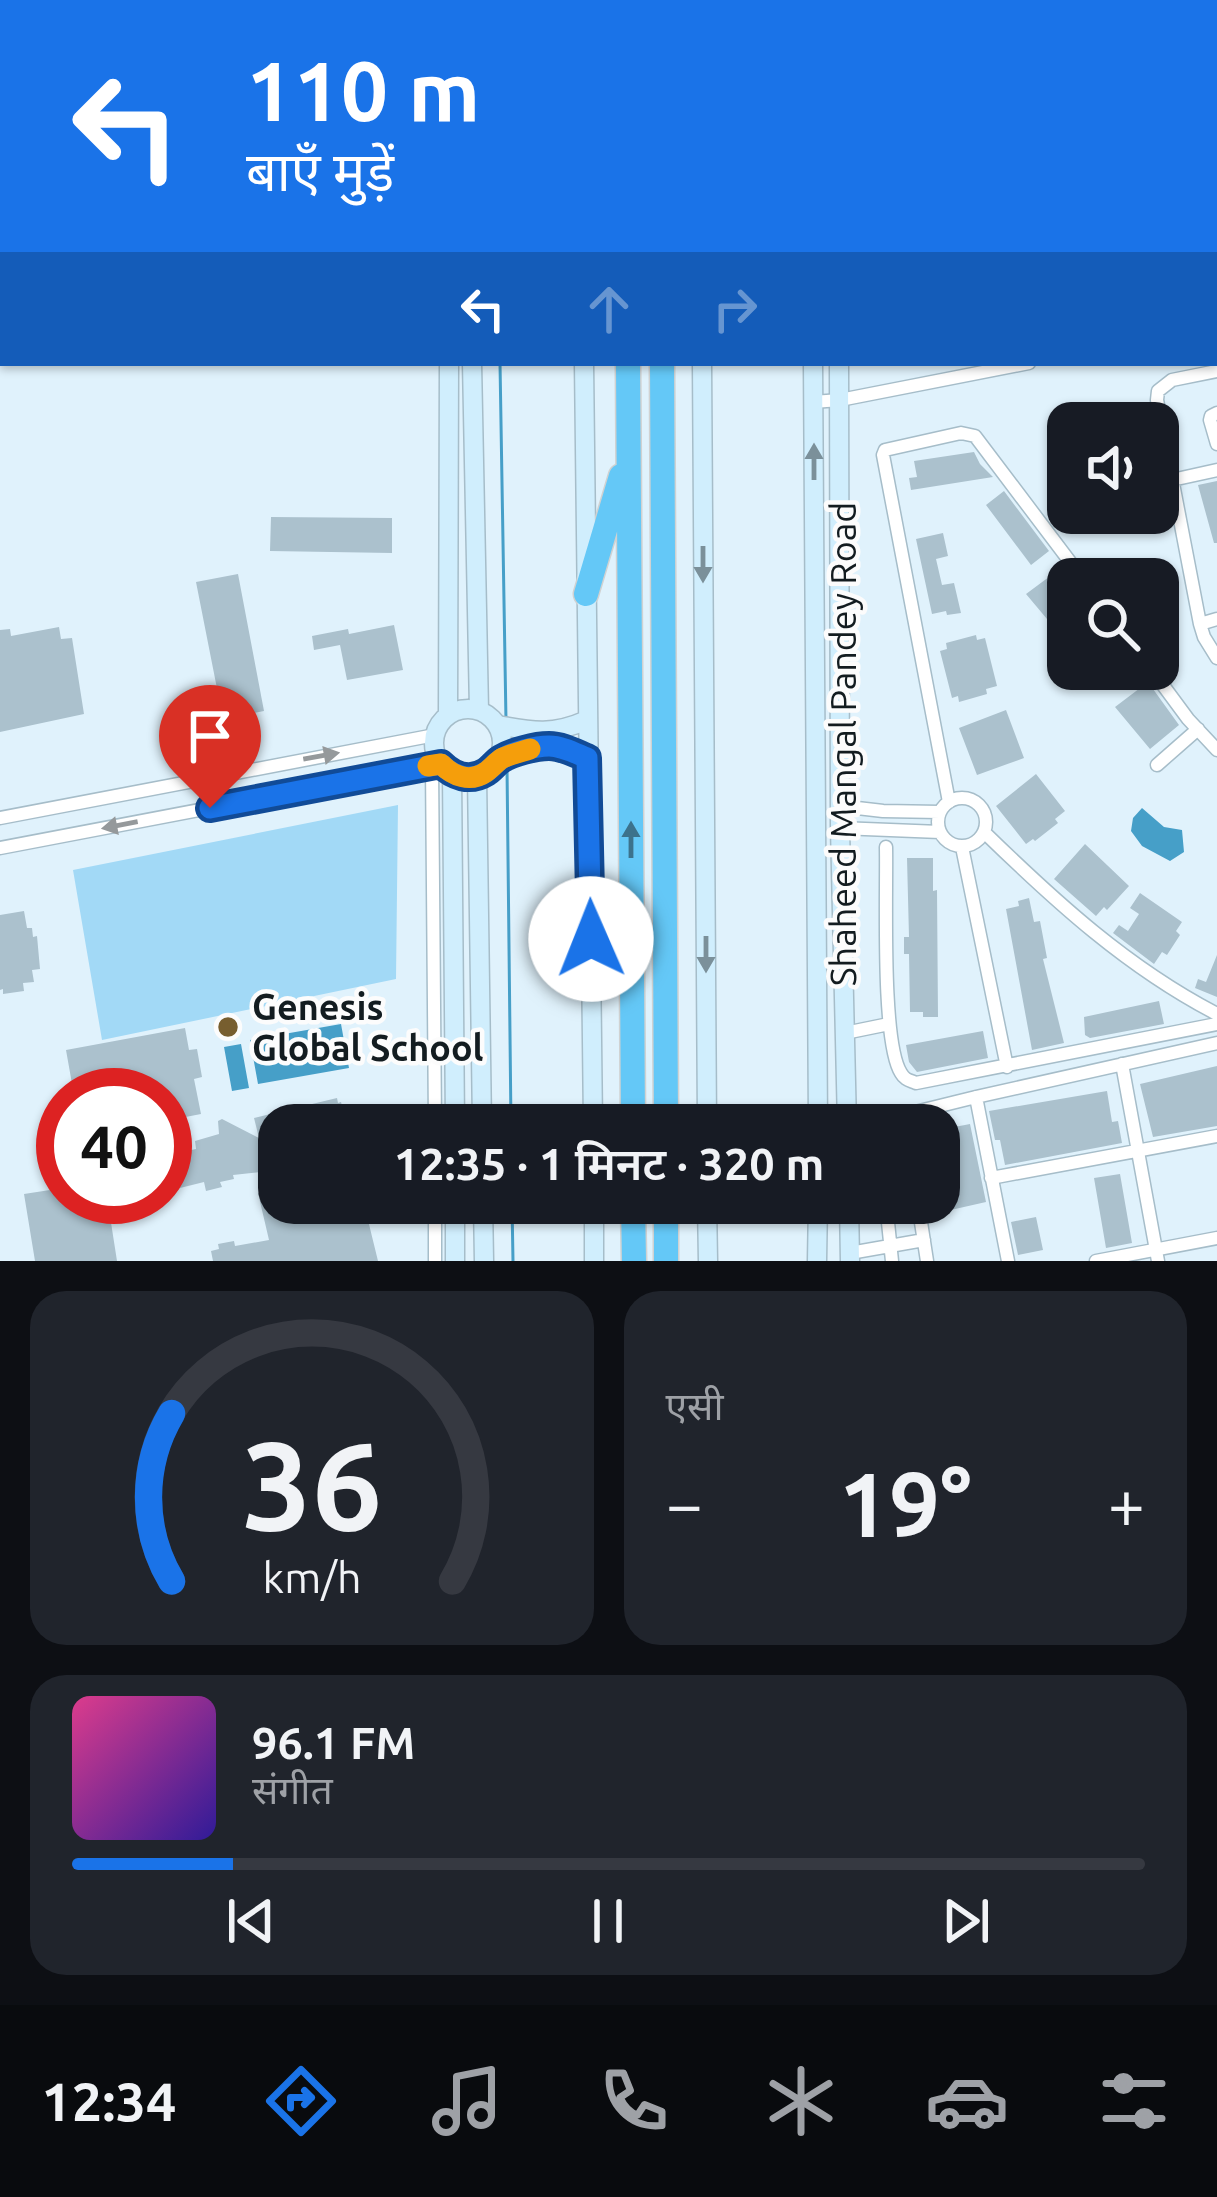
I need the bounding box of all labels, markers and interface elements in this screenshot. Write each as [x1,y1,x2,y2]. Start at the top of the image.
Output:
text: 110 m [246,43,480,137]
icon: left [48,48,204,204]
text: बाएँ मुड़ें [246,141,394,201]
icon: left [450,276,516,342]
icon: ahead [576,276,642,342]
icon: right [702,276,768,342]
map controls [1047,402,1179,690]
button: sound [1047,402,1179,534]
one-way arrow [804,442,824,480]
street label: Shaheed Mangal Pandey Road [822,502,863,986]
one-way arrow [693,546,713,584]
button: search [1047,558,1179,690]
pin [159,685,261,808]
icon: arrive [177,703,243,769]
one-way arrow [303,746,341,765]
one-way arrow [100,816,138,835]
one-way arrow [622,820,641,858]
position arrow [528,876,654,1002]
one-way arrow [696,936,716,974]
place label: Genesis Global School [252,986,484,1068]
marker: Genesis Global School [215,1014,241,1040]
speed limit sign: 40 [36,1068,192,1224]
text: 12:35 · 1 मिनट · 320 m [394,1138,824,1189]
text: एसी [666,1384,724,1427]
text: 36 [241,1414,382,1554]
text: 19° [839,1453,972,1554]
text: − [666,1466,703,1540]
text: + [1108,1466,1145,1540]
text: km/h [262,1553,361,1601]
text: 96.1 FM [252,1717,415,1768]
text: संगीत [252,1768,333,1811]
icon: previous [218,1888,284,1954]
icon: pause [575,1888,641,1954]
icon: next [933,1888,999,1954]
icon: directions [259,2059,343,2143]
icon: music [425,2059,509,2143]
icon: phone [592,2059,676,2143]
icon: climate [759,2059,843,2143]
icon: car [925,2059,1009,2143]
icon: filters [1092,2059,1176,2143]
text: 12:34 [41,2071,176,2131]

